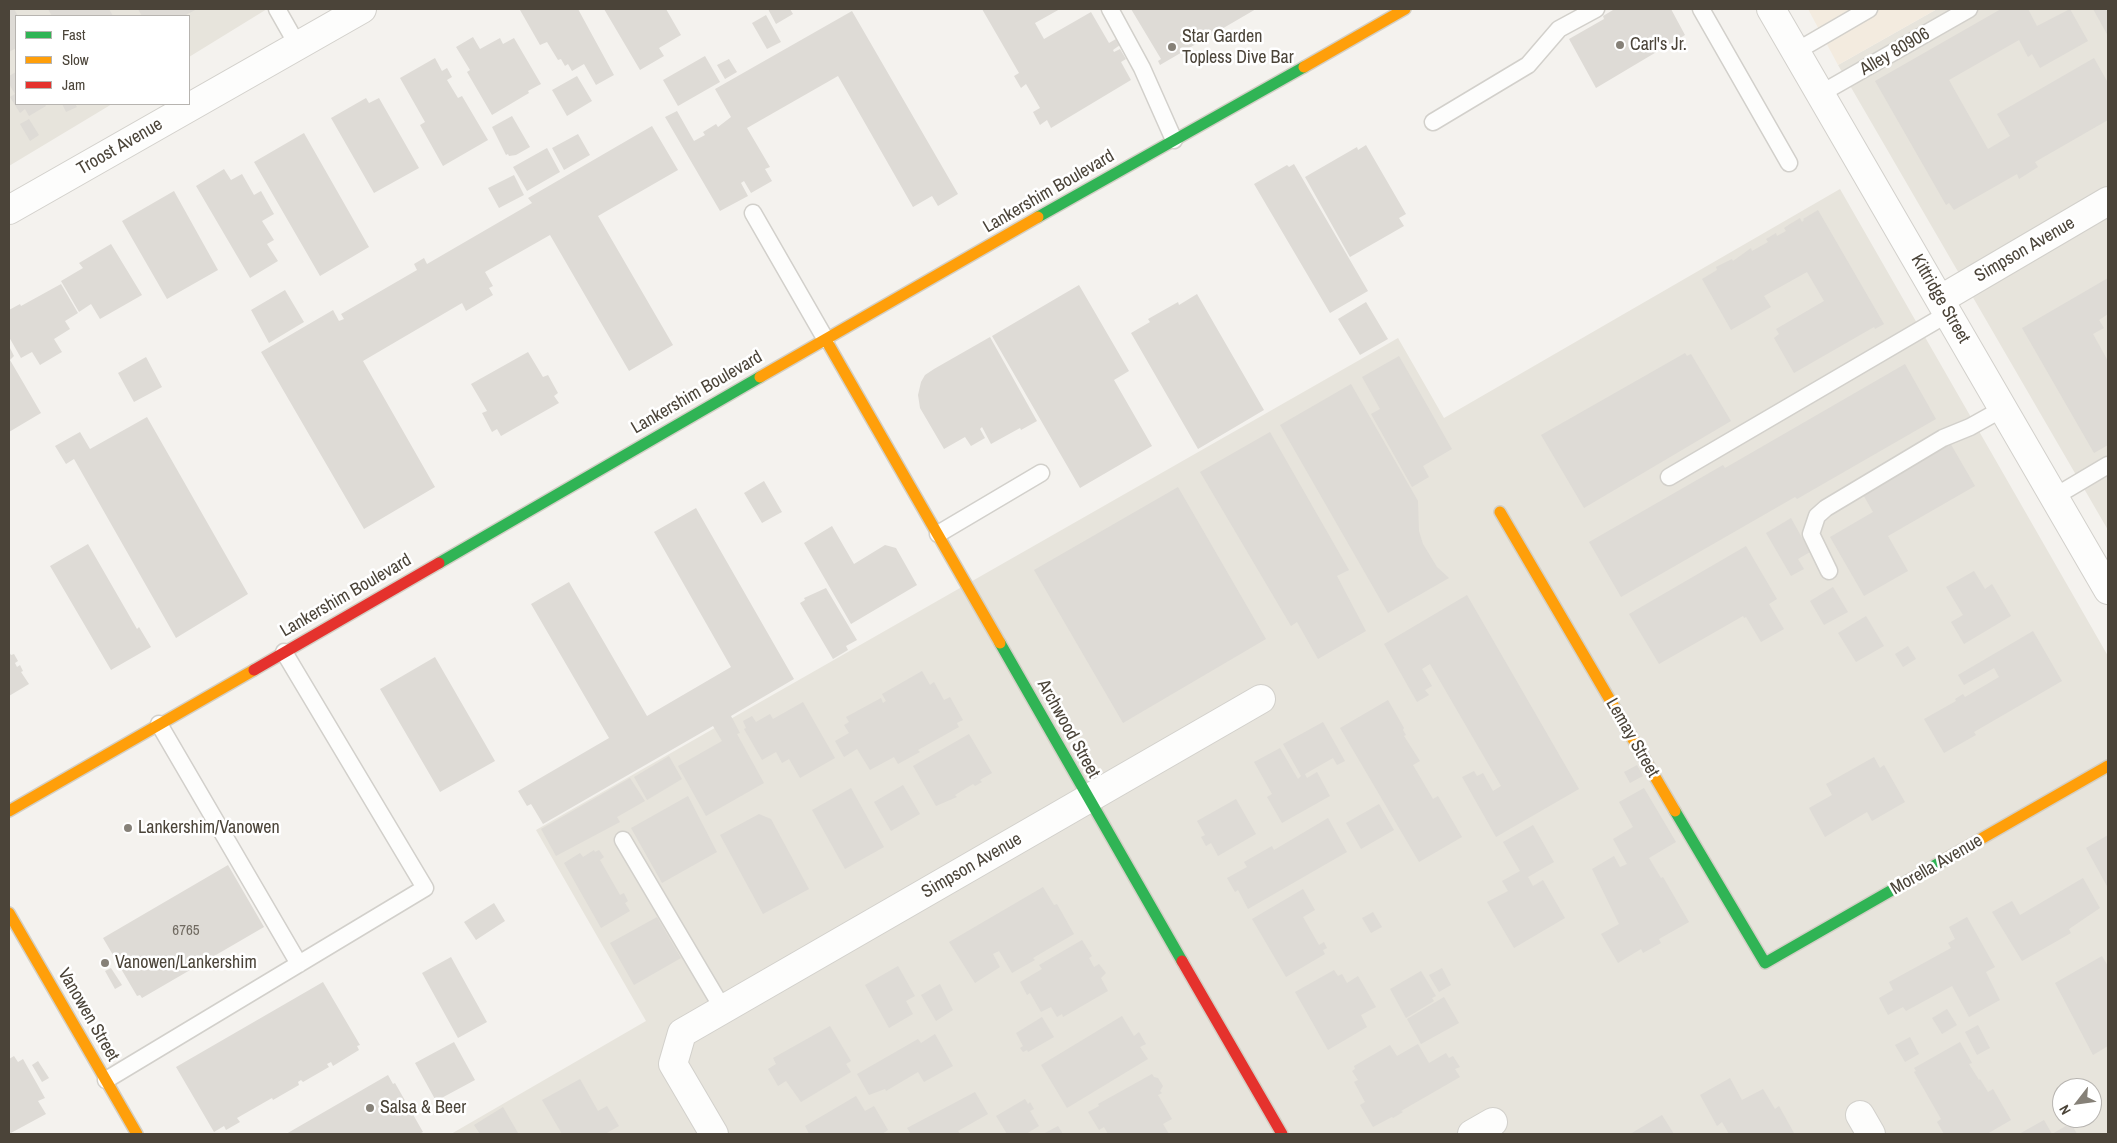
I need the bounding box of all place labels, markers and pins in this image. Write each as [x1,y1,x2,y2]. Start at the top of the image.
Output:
place label: Star Garden Topless Dive Bar [1182,26,1294,68]
place label: Carl's Jr. [1630,34,1687,56]
marker: Carl's Jr. [1614,39,1626,51]
marker: Star Garden Topless Dive Bar [1166,41,1178,53]
place label: Lankershim/Vanowen [138,817,280,839]
marker: Lankershim/Vanowen [122,822,134,834]
place label: Vanowen/Lankershim [115,952,257,974]
marker: Vanowen/Lankershim [99,957,111,969]
place label: Salsa & Beer [380,1097,466,1119]
marker: Salsa & Beer [364,1102,376,1114]

